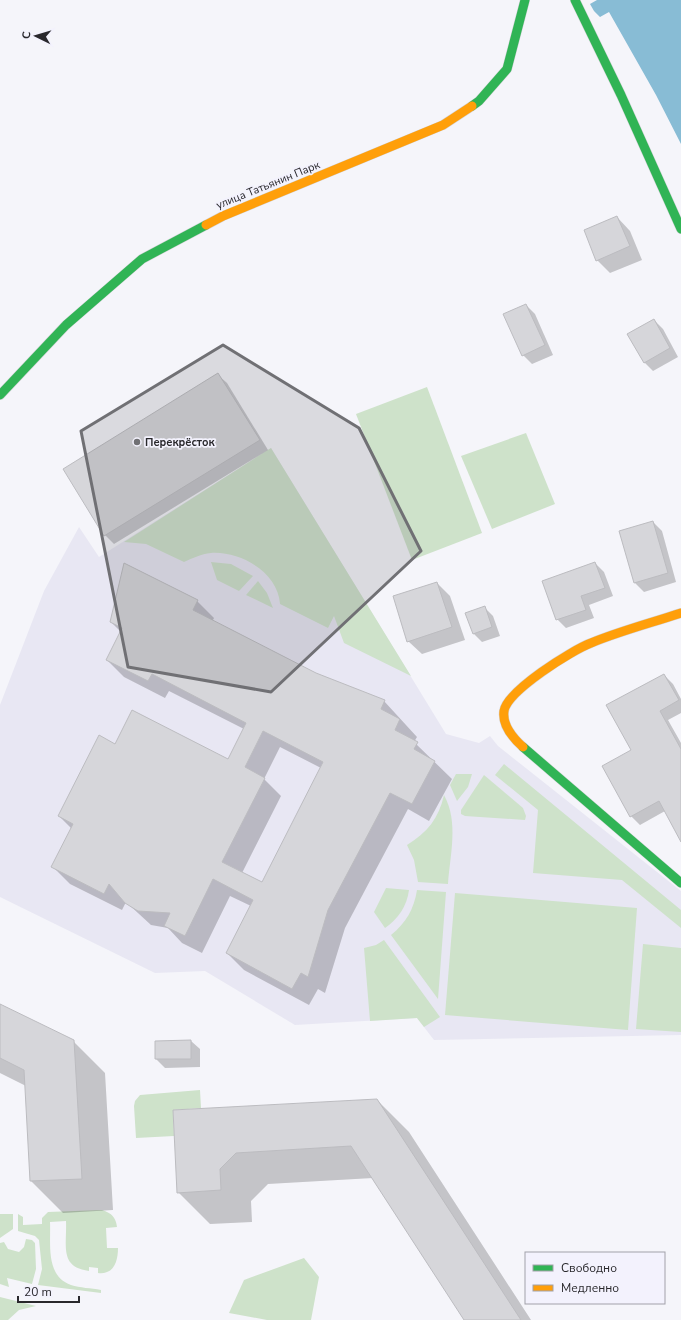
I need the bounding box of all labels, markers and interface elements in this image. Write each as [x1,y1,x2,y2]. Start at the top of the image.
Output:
north arrow [16,16,56,56]
text: С [19,30,34,40]
street label: улица Татьянин Парк [214,157,322,213]
place label: Перекрёсток [145,435,215,450]
marker: Перекрёсток [132,437,142,447]
legend [525,1252,665,1304]
text: Свободно [561,1260,617,1276]
scale bar [18,1278,79,1304]
text: Медленно [561,1280,619,1296]
text: 20 m [24,1284,52,1300]

